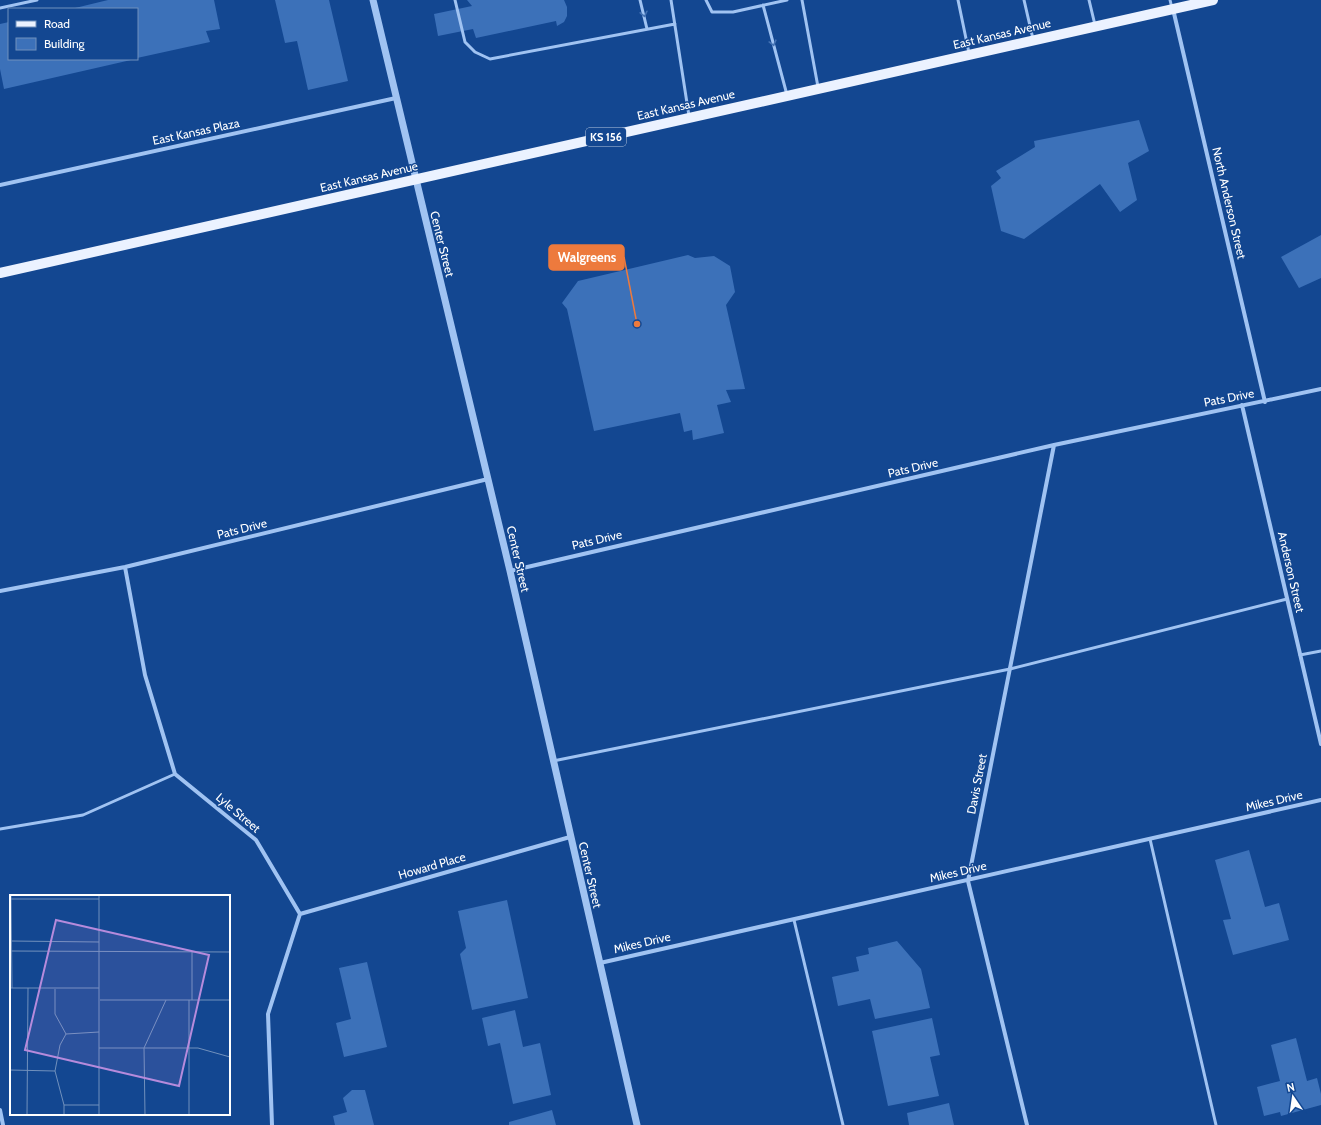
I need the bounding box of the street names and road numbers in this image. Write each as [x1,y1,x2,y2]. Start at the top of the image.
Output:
street label: East Kansas Avenue [952,15,1052,52]
street label: East Kansas Avenue [636,86,736,123]
street label: East Kansas Plaza [151,115,241,148]
road number: KS 156 [586,128,626,146]
street label: North Anderson Street [1209,145,1250,260]
street label: East Kansas Avenue [319,158,419,195]
street label: Center Street [427,209,458,278]
street label: Pats Drive [1202,385,1255,410]
street label: Pats Drive [886,454,939,481]
street label: Pats Drive [215,515,268,542]
street label: Center Street [504,524,533,593]
street label: Pats Drive [570,526,623,553]
street label: Anderson Street [1275,530,1308,614]
street label: Davis Street [963,752,990,815]
street label: Mikes Drive [1244,787,1304,814]
street label: Lyle Street [213,790,264,836]
street label: Center Street [576,840,605,909]
street label: Howard Place [397,849,467,882]
street label: Mikes Drive [928,858,988,885]
street label: Mikes Drive [612,929,672,956]

